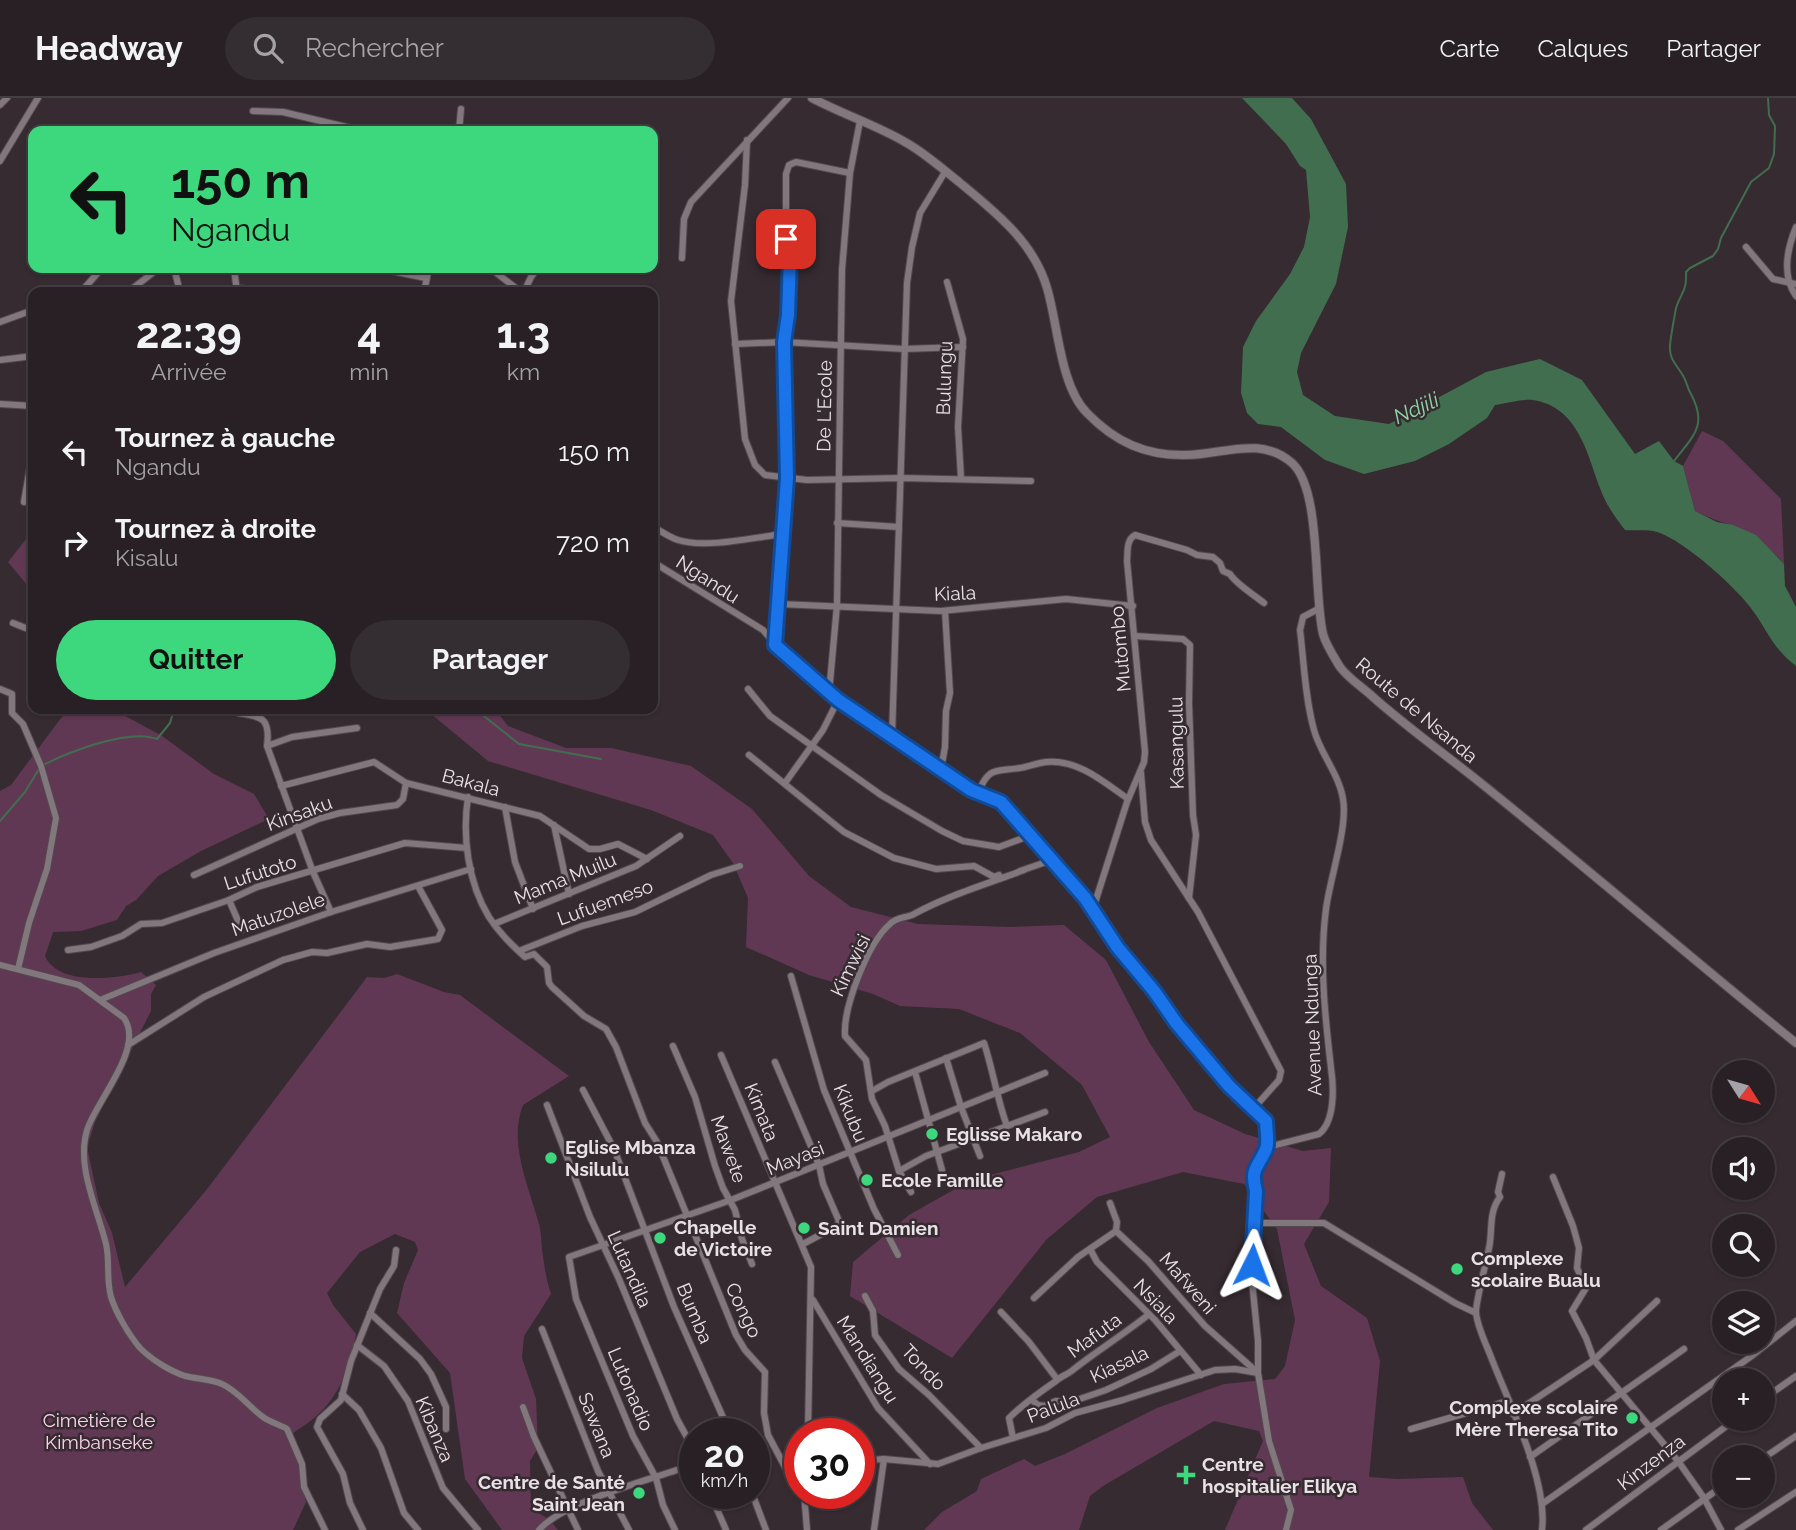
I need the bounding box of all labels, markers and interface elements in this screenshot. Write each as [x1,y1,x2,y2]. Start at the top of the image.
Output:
search box [225,17,715,80]
text: Headway [35,29,183,68]
icon: search [249,29,287,67]
text: Rechercher [305,33,444,63]
text: Carte [1440,34,1499,63]
text: Calques [1537,34,1628,63]
text: Partager [1666,34,1761,63]
text: 150 m [171,152,310,209]
icon: left [56,154,147,245]
pin [756,209,816,269]
text: Ngandu [171,211,290,248]
icon: arrive [767,220,805,258]
text: 22:39 [136,309,242,358]
text: 4 [357,309,381,358]
text: 1.3 [497,309,550,358]
street label: Bulungu [932,340,956,416]
text: Arrivée [151,358,226,385]
text: min [349,358,389,385]
text: km [507,358,540,385]
street label: De L'Ecole [812,360,836,452]
water label: Ndjili [1389,387,1443,429]
text: Tournez à gauche [115,423,335,453]
icon: left [56,433,94,471]
text: 150 m [558,437,630,467]
text: Ngandu [115,453,201,480]
text: Tournez à droite [115,514,316,544]
icon: right [56,524,94,562]
text: 720 m [556,528,630,558]
text: Kisalu [115,544,178,571]
street label: Ngandu [672,550,744,608]
street label: Kiala [934,581,976,605]
street label: Mutombo [1105,605,1135,693]
button: Quitter [56,620,336,700]
button: Partager [350,620,630,700]
street label: Route de Nsanda [1352,653,1482,767]
street label: Kasangulu [1164,696,1188,790]
street label: Bakala [440,764,502,800]
street label: Kinsaku [263,791,335,835]
street label: Mama Muilu [511,848,619,908]
street label: Lufutoto [221,850,299,894]
street label: Lufuemeso [554,875,656,929]
street label: Matuzolele [228,888,328,940]
street label: Kimwisi [826,930,874,1000]
street label: Avenue Ndunga [1299,953,1325,1097]
north arrow [1712,1060,1774,1124]
map controls [1712,1060,1775,1508]
street label: Kimata [740,1080,784,1144]
street label: Kikubu [829,1081,873,1145]
street label: Mawete [707,1112,751,1186]
place label: Eglisse Makaro [946,1123,1082,1145]
marker: Eglisse Makaro [924,1126,940,1142]
place label: Eglise Mbanza Nsilulu [565,1136,696,1180]
street label: Mayasi [763,1136,827,1180]
button: sound [1712,1137,1775,1200]
marker: Eglise Mbanza Nsilulu [543,1150,559,1166]
place label: Ecole Famille [881,1169,1003,1191]
marker: Ecole Famille [859,1172,875,1188]
button: search [1712,1214,1775,1277]
place label: Chapelle de Victoire [674,1216,772,1260]
place label: Saint Damien [818,1217,938,1239]
marker: Saint Damien [796,1220,812,1236]
street label: Lutandila [603,1227,657,1311]
position arrow [1215,1228,1289,1302]
marker: Chapelle de Victoire [652,1230,668,1246]
place label: Complexe scolaire Bualu [1471,1247,1601,1291]
street label: Mafweni [1155,1248,1221,1318]
marker: Complexe scolaire Bualu [1449,1261,1465,1277]
street label: Nsiala [1129,1274,1183,1328]
street label: Bumba [672,1279,718,1347]
street label: Congo [721,1279,767,1341]
button: layers [1712,1291,1775,1354]
street label: Mafuta [1063,1308,1125,1362]
street label: Mandiangu [833,1311,903,1407]
street label: Tondo [897,1339,951,1395]
street label: Kiasala [1086,1341,1152,1387]
street label: Lutonadio [604,1344,658,1434]
button: + [1712,1368,1775,1431]
street label: Palula [1024,1387,1082,1427]
street label: Sawana [574,1389,620,1461]
street label: Kibanza [411,1393,459,1465]
place label: Complexe scolaire Mère Theresa Tito [1449,1396,1618,1440]
park label: Cimetière de Kimbanseke [43,1409,155,1453]
marker: Complexe scolaire Mère Theresa Tito [1624,1410,1640,1426]
speed limit sign: 30 [784,1418,875,1509]
street label: Kinzenza [1613,1430,1689,1494]
text: 20 [704,1434,745,1475]
button: − [1712,1445,1775,1508]
place label: Centre hospitalier Elikya [1202,1453,1357,1497]
marker: Centre hospitalier Elikya [1176,1465,1196,1485]
text: km/h [701,1470,748,1491]
place label: Centre de Santé Saint Jean [478,1471,625,1515]
marker: Centre de Santé Saint Jean [631,1485,647,1501]

